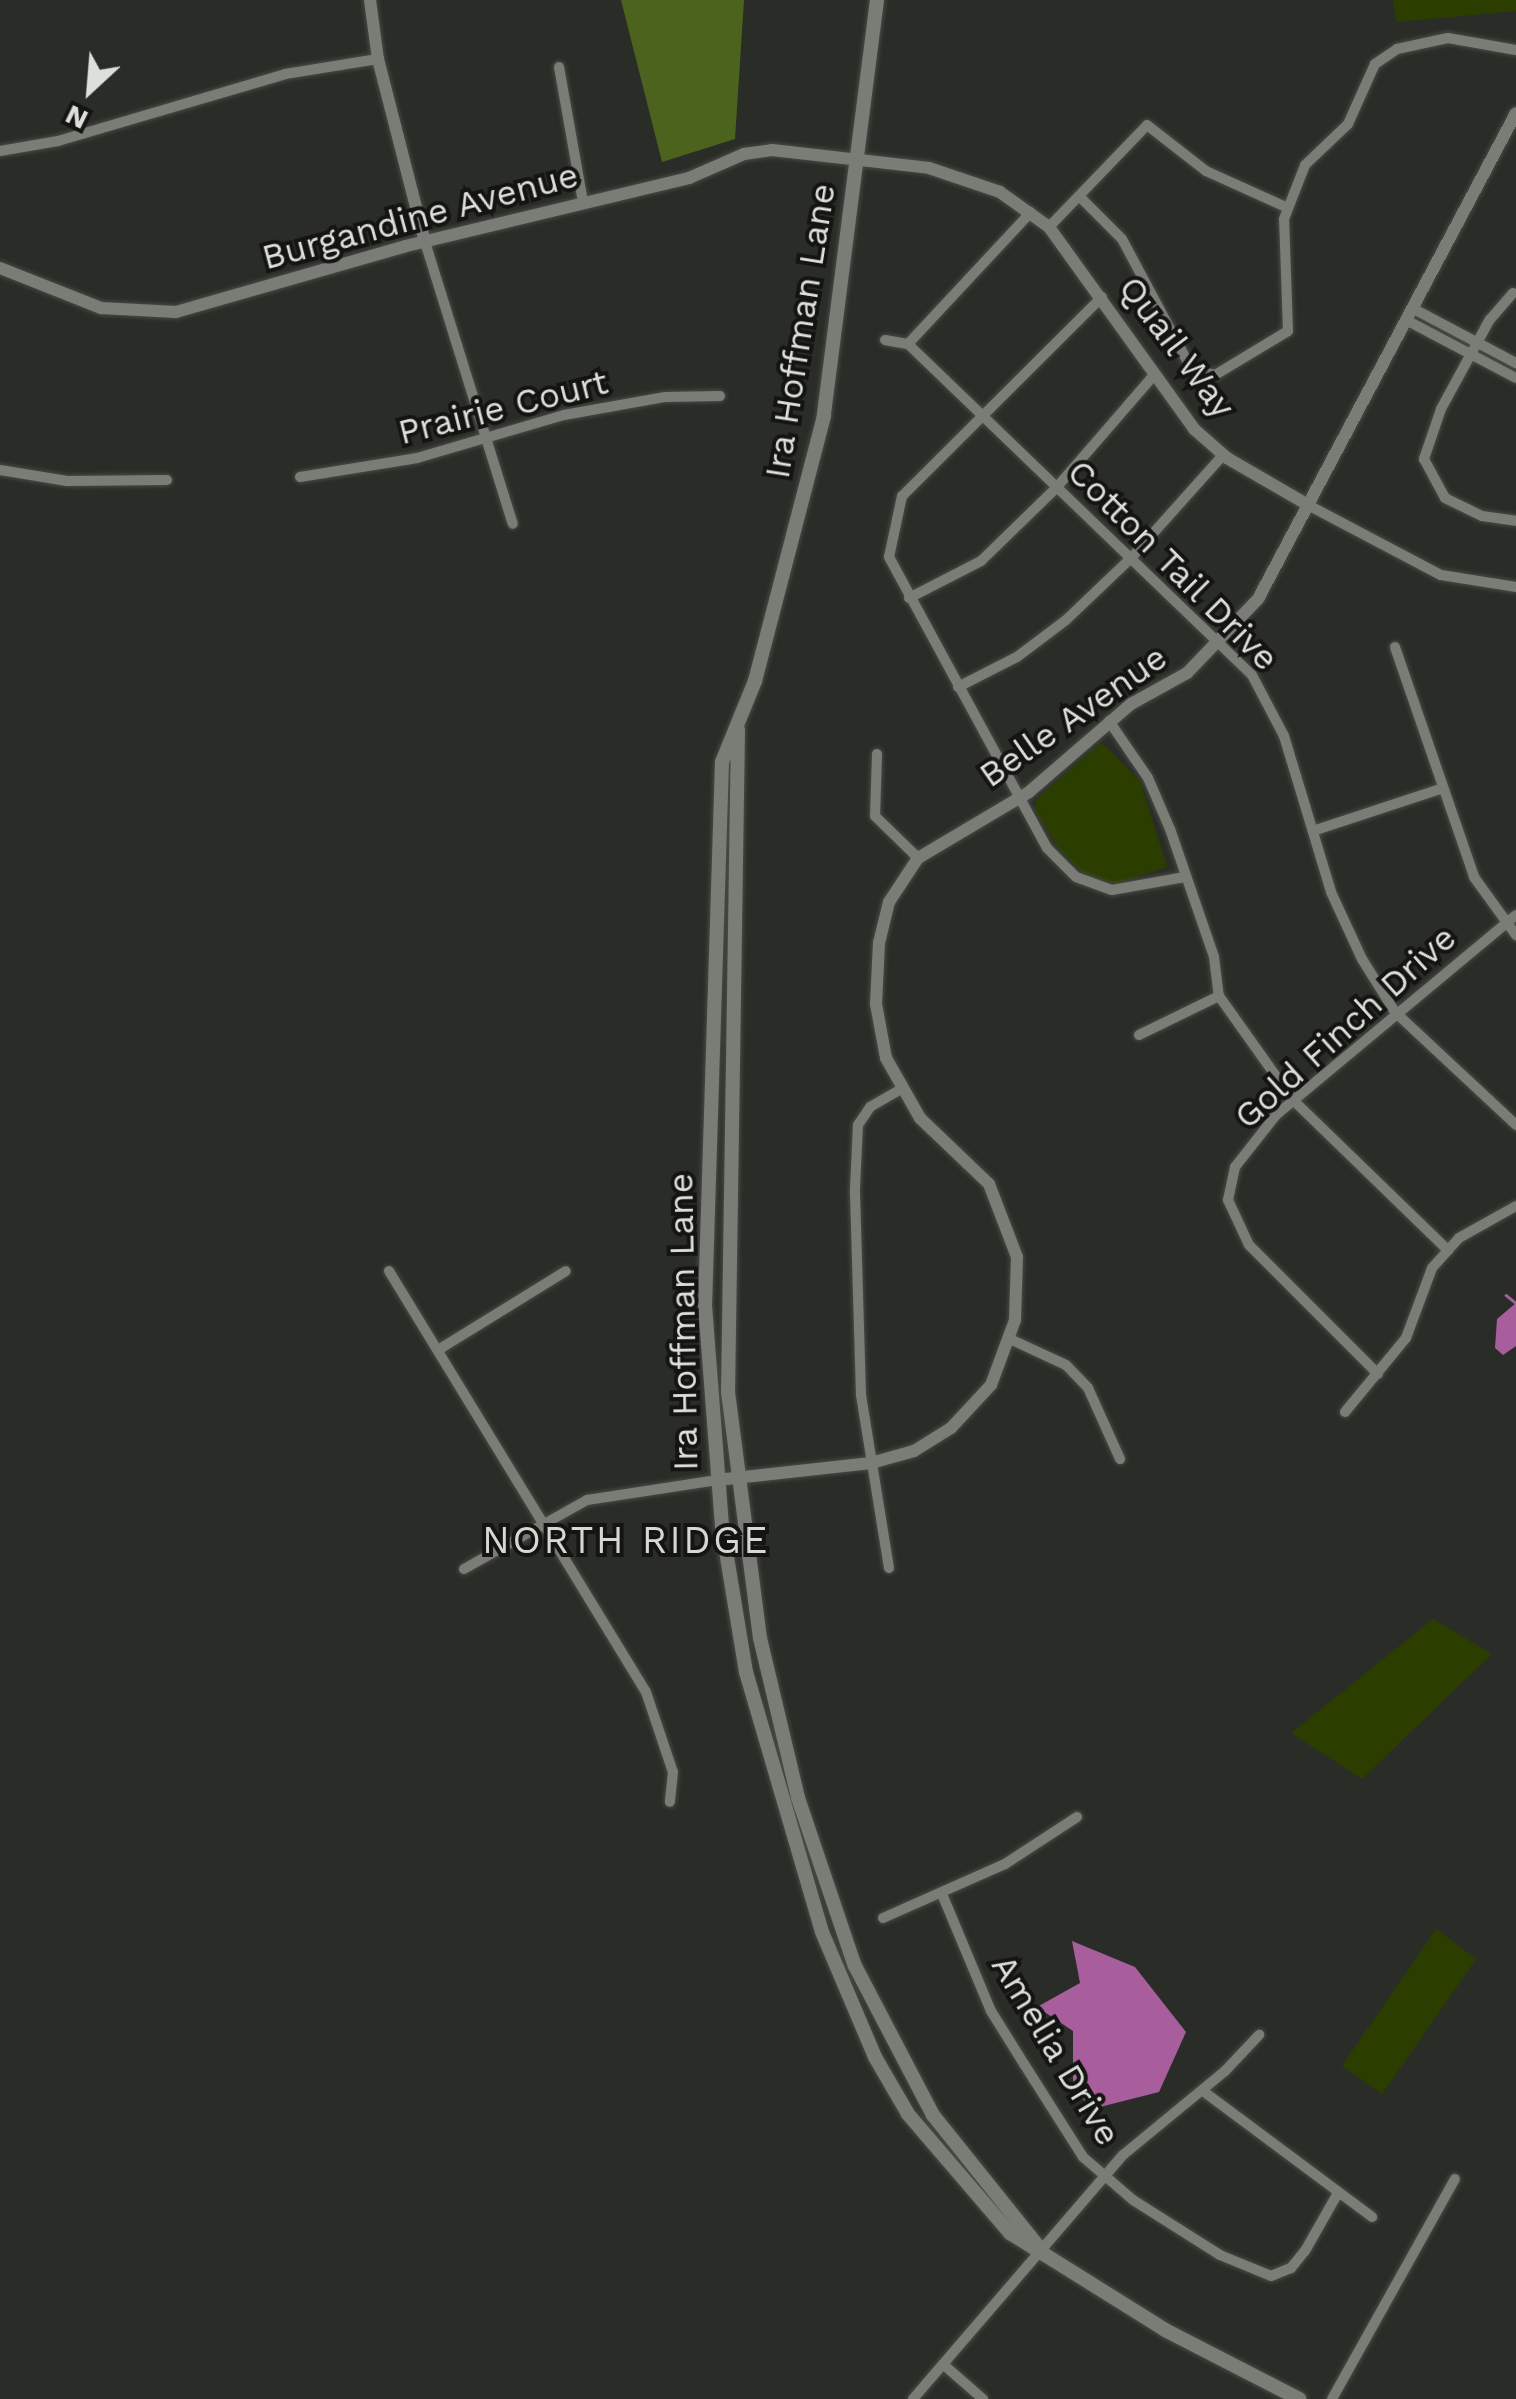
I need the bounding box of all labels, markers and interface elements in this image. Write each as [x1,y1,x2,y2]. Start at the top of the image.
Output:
north arrow [40,40,140,140]
text: N [60,98,93,137]
street label: Burgandine Avenue [257,153,583,279]
street label: Ira Hoffman Lane [756,180,844,482]
street label: Quail Way [1109,267,1245,427]
street label: Prairie Court [394,361,612,453]
street label: Cotton Tail Drive [1058,450,1288,680]
street label: Belle Avenue [971,636,1175,796]
street label: Gold Finch Drive [1226,917,1464,1137]
street label: Ira Hoffman Lane [659,1172,707,1472]
district label: NORTH RIDGE [482,1518,770,1564]
street label: Amelia Drive [983,1947,1129,2153]

